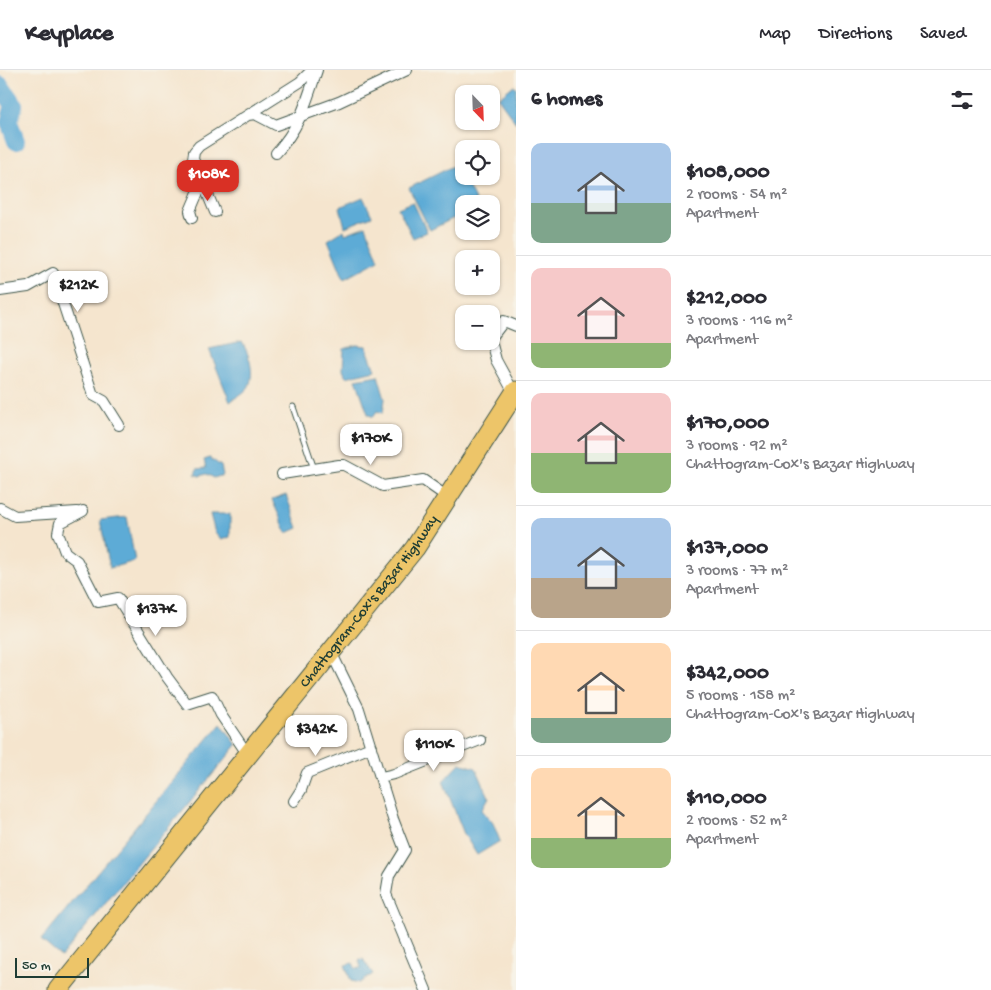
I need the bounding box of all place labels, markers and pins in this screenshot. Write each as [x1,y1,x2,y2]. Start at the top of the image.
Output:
pin: $108K [173,160,243,202]
pin: $212K [43,270,113,313]
pin: $170K [336,424,406,466]
pin: $137K [121,594,191,637]
pin: $342K [281,714,351,757]
pin: $110K [399,730,469,772]

